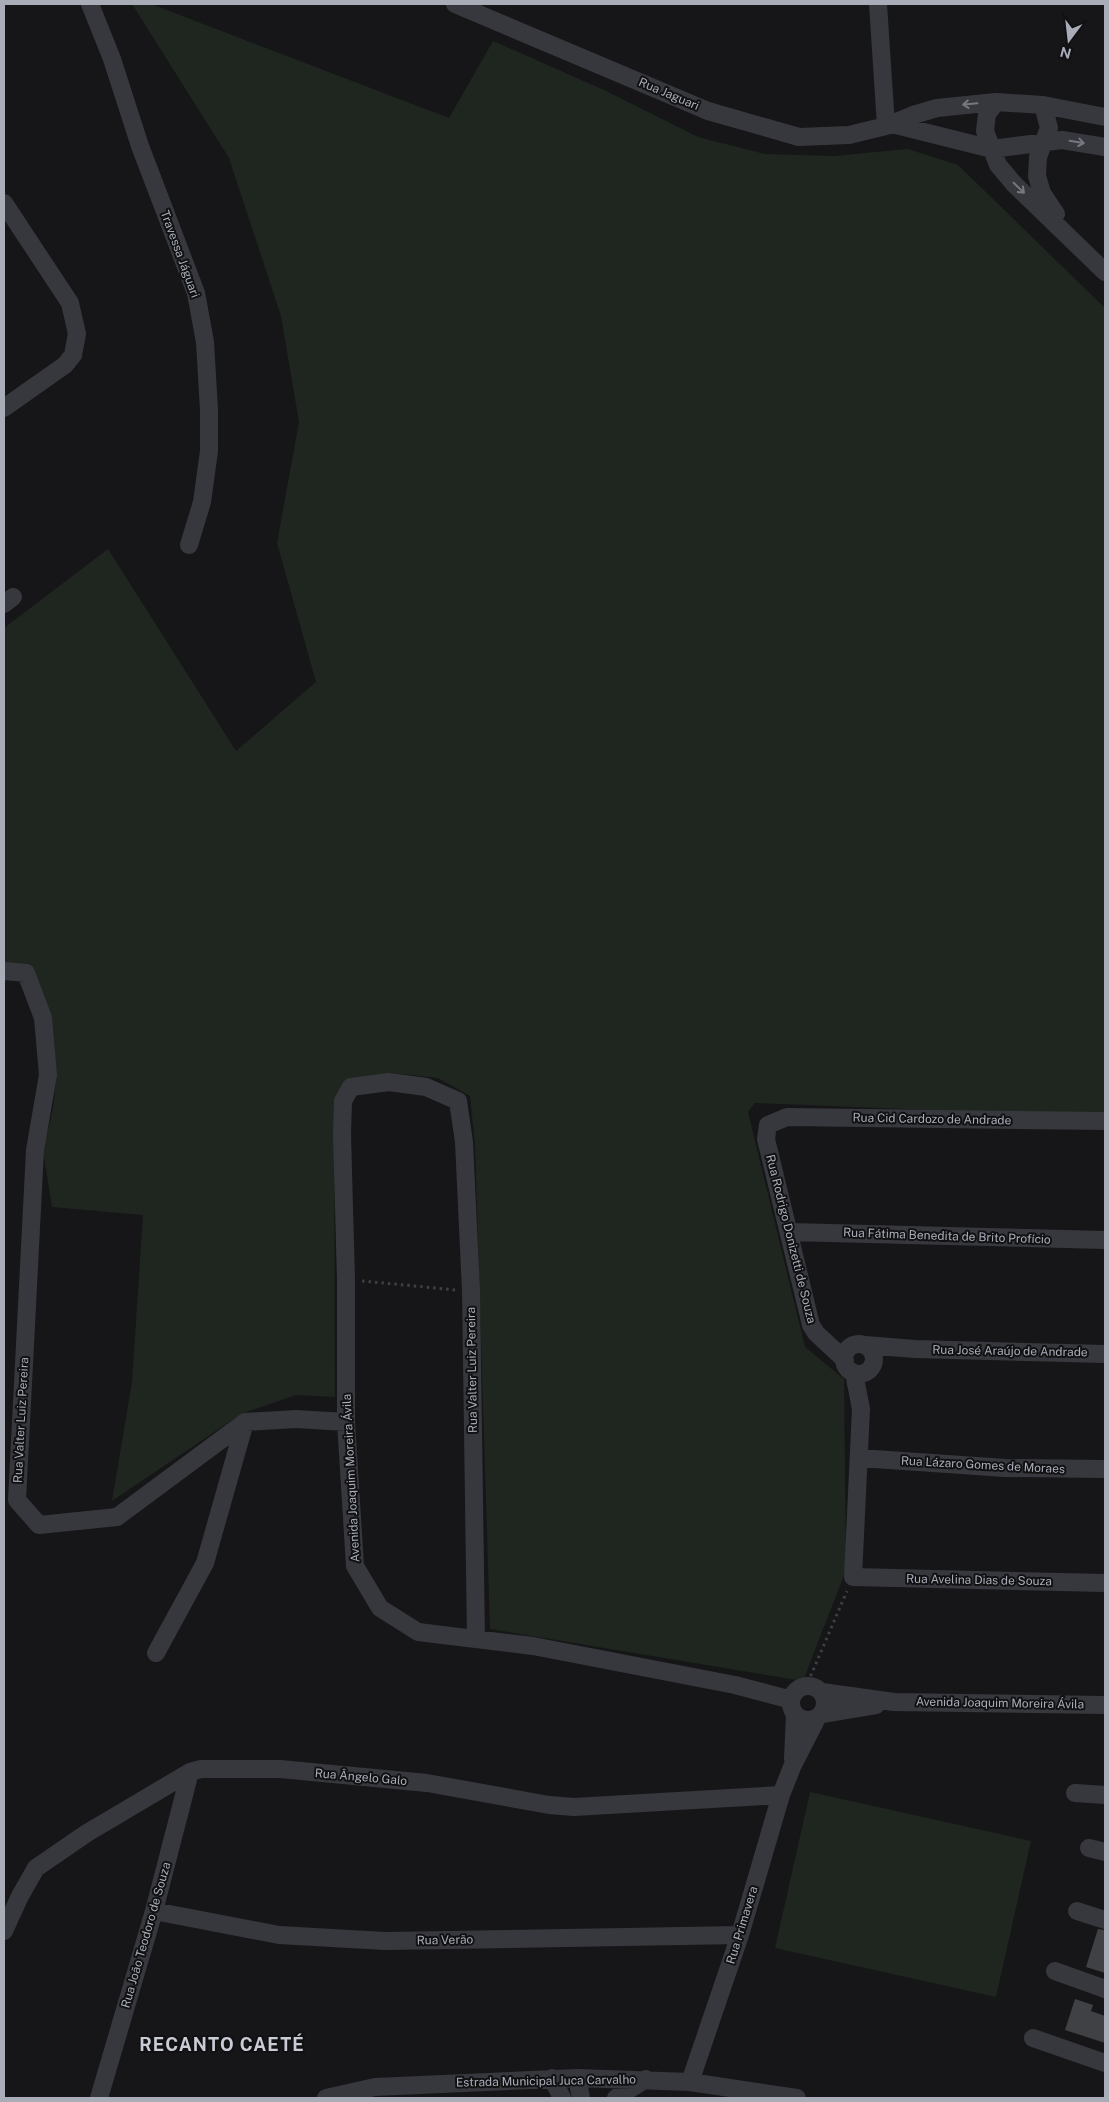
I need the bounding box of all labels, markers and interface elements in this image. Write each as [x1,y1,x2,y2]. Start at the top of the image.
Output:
north arrow [1044,15,1094,65]
text: N [1058,43,1073,62]
street label: Rua Jaguari [637,75,701,113]
one-way arrow [963,100,979,109]
one-way arrow [1068,137,1084,147]
one-way arrow [1013,182,1025,194]
street label: Travessa Jáguari [158,208,202,300]
street label: Rua Cid Cardozo de Andrade [852,1111,1012,1127]
street label: Rua Rodrigo Donizetti de Souza [763,1153,819,1325]
street label: Rua Fátima Benedita de Brito Profício [843,1225,1051,1247]
street label: Rua Valter Luiz Pereira [464,1307,480,1433]
street label: Rua José Araújo de Andrade [932,1343,1088,1359]
street label: Rua Valter Luiz Pereira [11,1357,31,1483]
street label: Avenida Joaquim Moreira Ávila [340,1393,362,1563]
street label: Rua Lázaro Gomes de Moraes [901,1454,1065,1476]
street label: Rua Avelina Dias de Souza [906,1572,1052,1588]
street label: Avenida Joaquim Moreira Ávila [916,1695,1084,1711]
street label: Rua Ângelo Galo [314,1766,408,1788]
street label: Rua João Teodoro de Souza [118,1860,174,2010]
street label: Rua Primavera [724,1884,760,1966]
street label: Rua Verão [417,1933,474,1947]
district label: RECANTO CAETÉ [139,2033,305,2055]
street label: Estrada Municipal Juca Carvalho [456,2072,636,2090]

